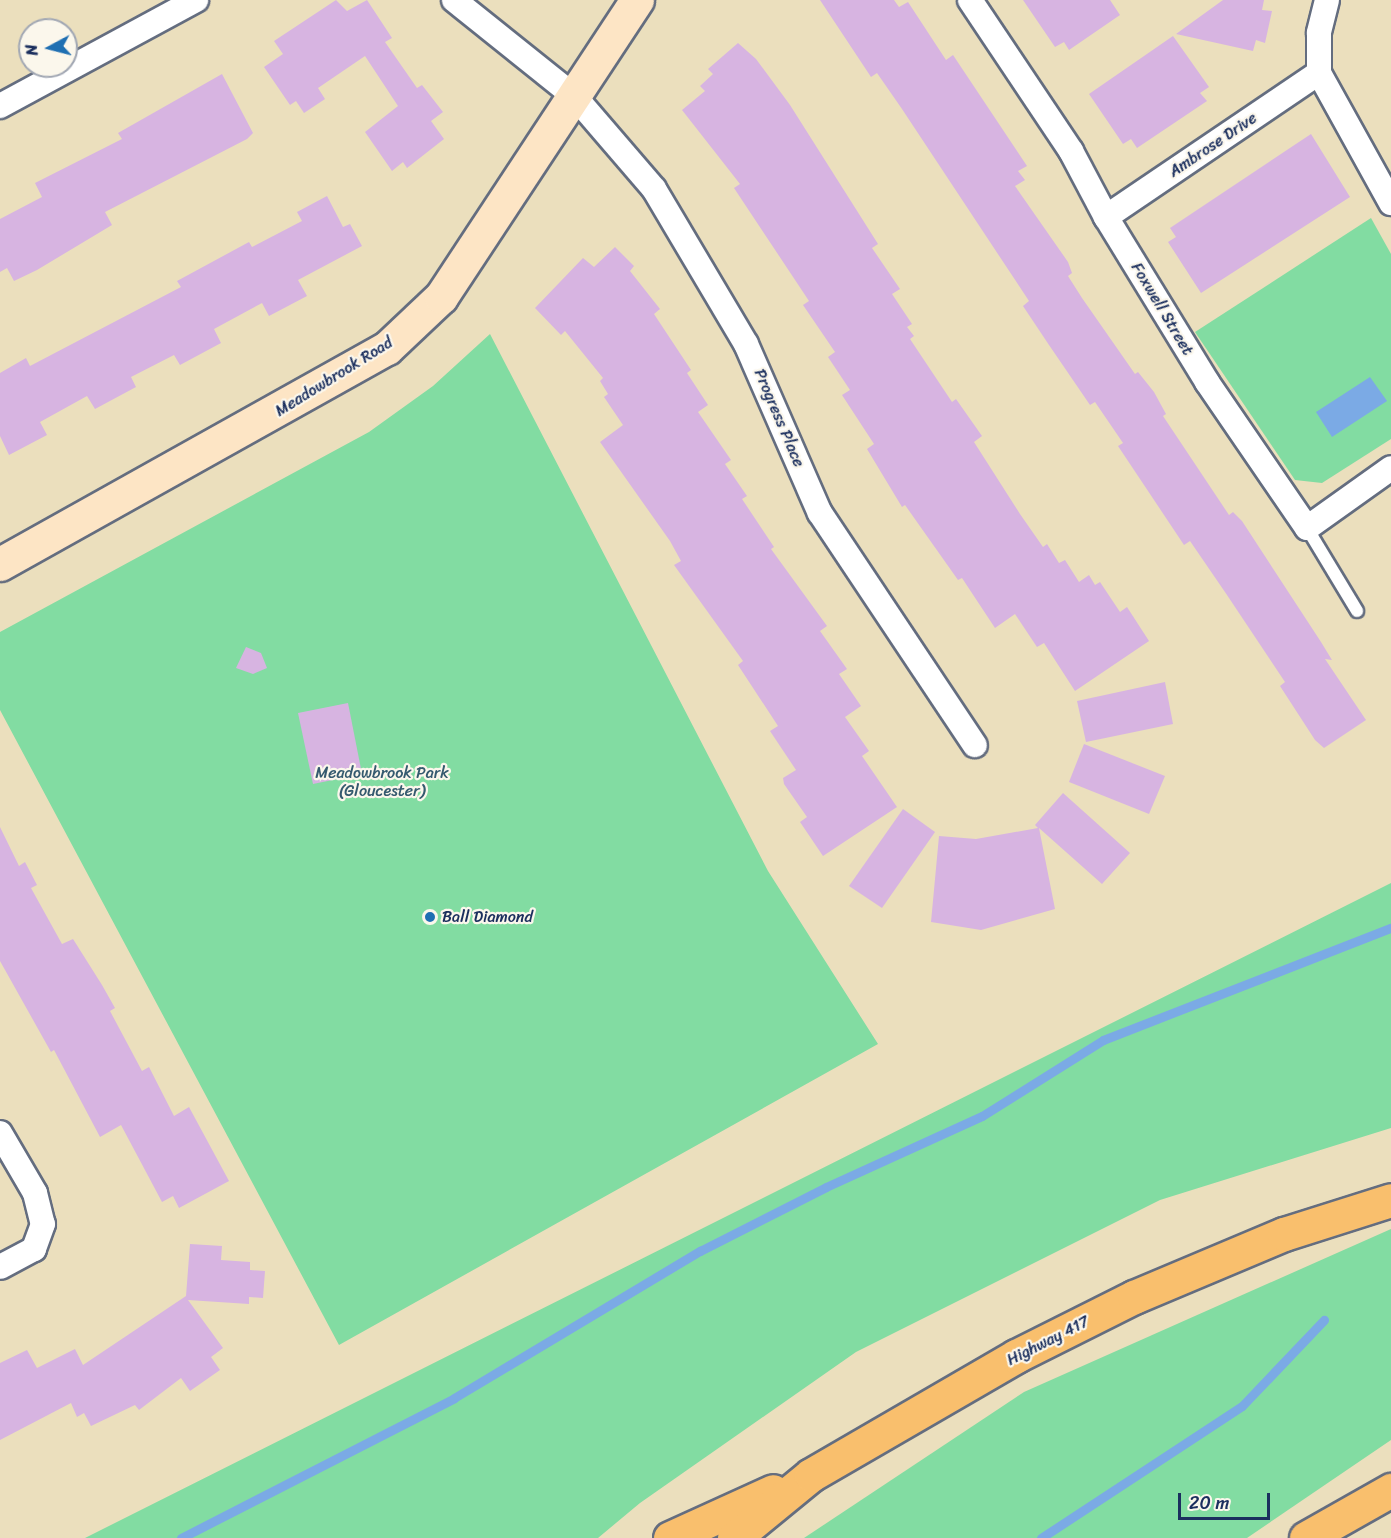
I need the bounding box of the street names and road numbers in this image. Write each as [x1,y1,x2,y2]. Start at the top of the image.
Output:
street label: Ambrose Drive [1165,109,1261,181]
street label: Foxwell Street [1127,259,1197,359]
street label: Meadowbrook Road [272,333,396,421]
street label: Progress Place [750,366,808,470]
street label: Highway 417 [1004,1312,1092,1370]

